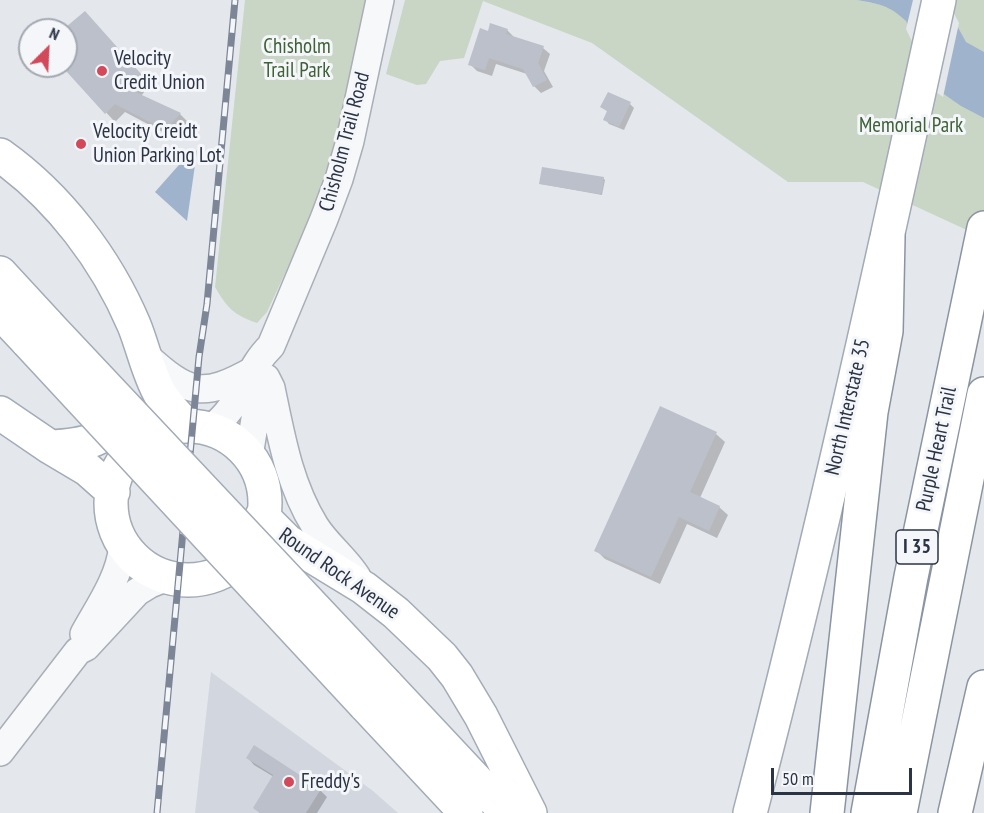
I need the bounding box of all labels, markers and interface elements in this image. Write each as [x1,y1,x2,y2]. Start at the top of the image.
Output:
north arrow [18,18,78,78]
text: N [46,22,63,44]
park label: Chisholm Trail Park [263,34,331,84]
place label: Velocity Credit Union [114,46,205,96]
marker: Velocity Credit Union [95,64,109,78]
street label: Chisholm Trail Road [314,70,376,214]
park label: Memorial Park [859,113,963,139]
place label: Velocity Creidt Union Parking Lot [93,119,222,169]
marker: Velocity Creidt Union Parking Lot [74,137,88,151]
street label: North Interstate 35 [820,336,876,478]
street label: Purple Heart Trail [911,384,963,514]
street label: Round Rock Avenue [274,523,404,625]
road number: I 35 [896,530,938,564]
scale bar [774,756,915,794]
text: 50 m [782,767,814,790]
place label: Freddy's [301,769,360,795]
marker: Freddy's [282,775,296,789]

